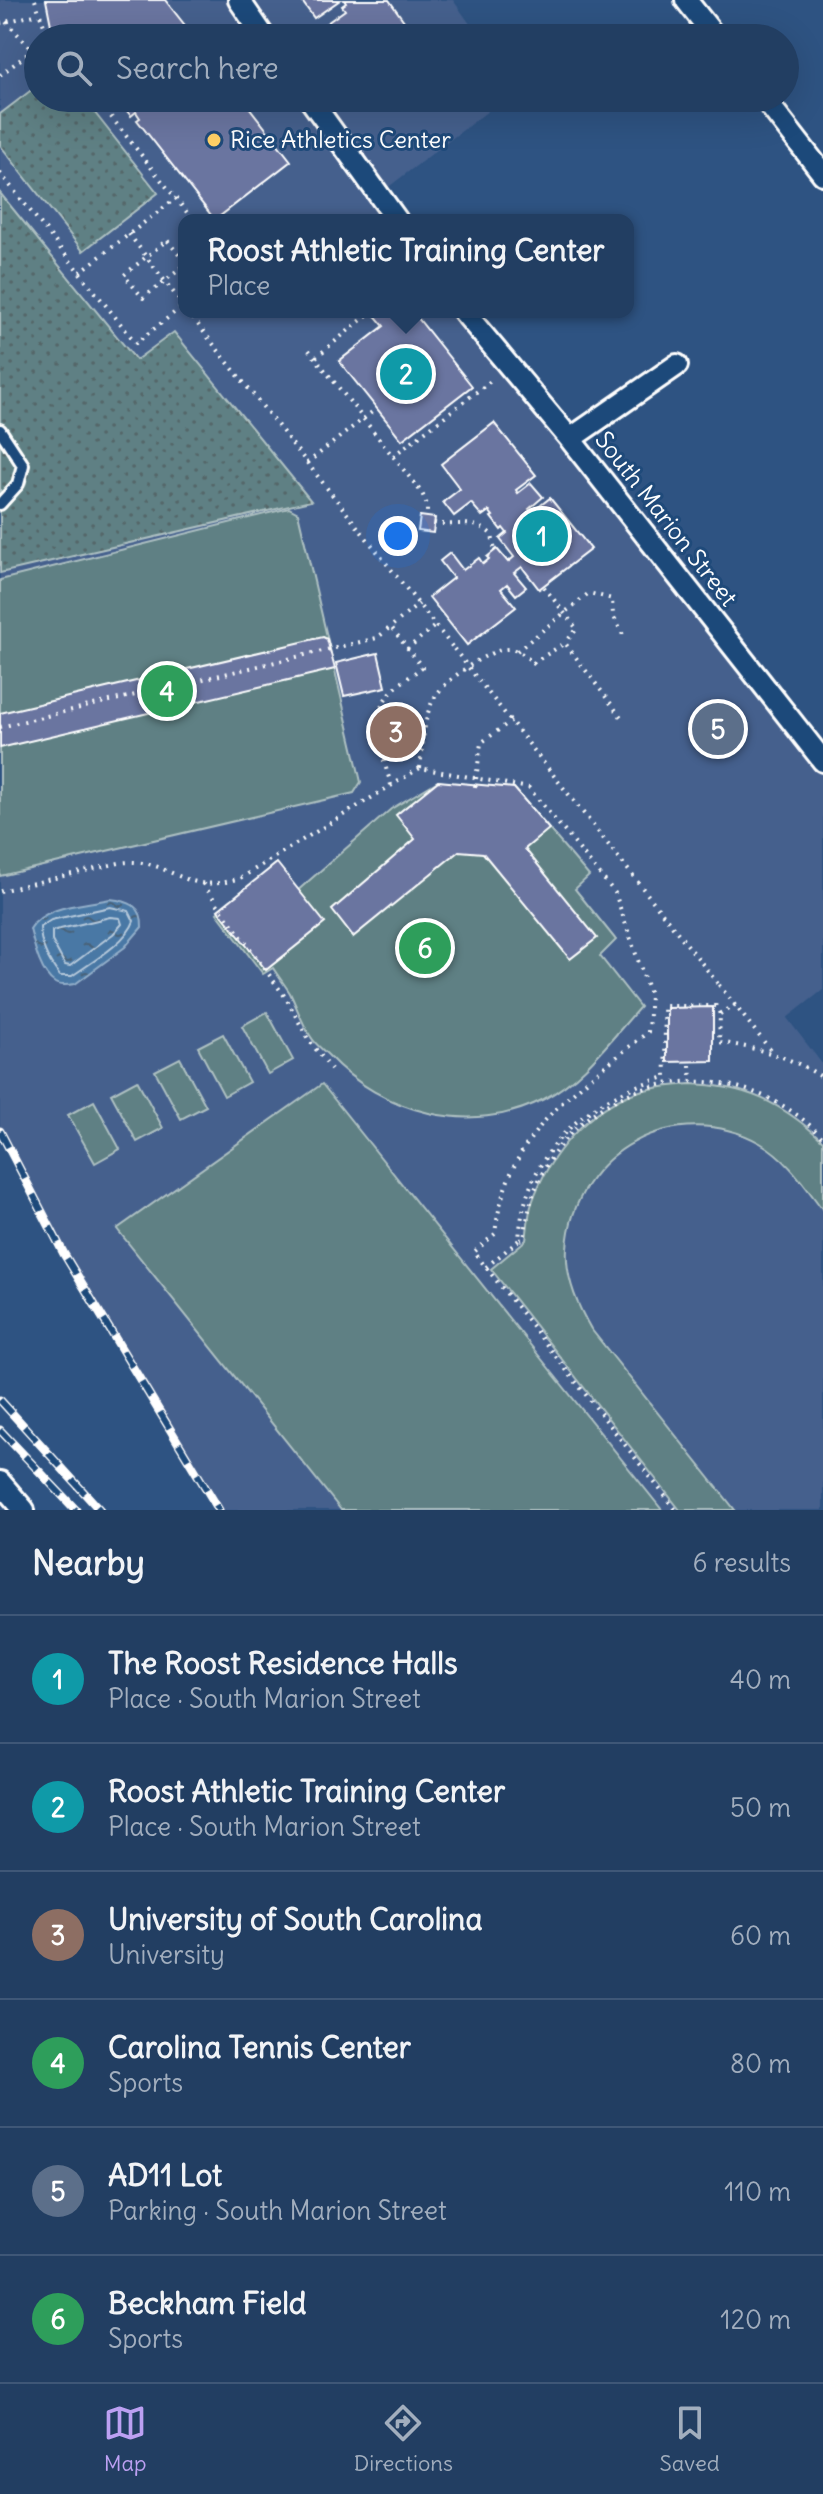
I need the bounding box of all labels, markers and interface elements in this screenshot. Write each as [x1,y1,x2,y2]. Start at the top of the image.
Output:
search box [24,24,799,112]
icon: search [52,46,96,90]
text: Search here [116,49,279,87]
place label: Rice Athletics Center [230,124,451,154]
marker: Rice Athletics Center [205,131,223,149]
popup [178,214,634,318]
text: Roost Athletic Training Center [207,231,605,269]
text: Place [207,269,270,302]
pin: 2 [380,344,432,404]
street label: South Marion Street [589,425,744,612]
pin: 1 [516,506,568,566]
your location [378,516,418,556]
pin: 4 [141,661,193,721]
pin: 5 [692,699,744,759]
pin: 3 [370,702,422,762]
pin: 6 [399,918,451,978]
text: Nearby [32,1541,145,1584]
text: 6 results [693,1546,791,1579]
text: The Roost Residence Halls [108,1644,458,1682]
text: 1 [53,1663,63,1696]
text: 40 m [730,1663,791,1696]
text: Place · South Marion Street [108,1682,421,1715]
text: Roost Athletic Training Center [108,1772,505,1810]
text: 2 [51,1791,65,1824]
text: 50 m [730,1791,791,1824]
text: Place · South Marion Street [108,1810,421,1843]
text: University of South Carolina [108,1900,483,1938]
text: 3 [51,1919,65,1952]
text: 60 m [730,1919,791,1952]
text: University [108,1938,225,1971]
text: Carolina Tennis Center [108,2028,411,2066]
text: 4 [50,2047,66,2080]
text: 80 m [730,2047,791,2080]
text: Sports [108,2066,183,2099]
text: AD11 Lot [108,2156,222,2194]
text: 5 [51,2175,65,2208]
text: 110 m [724,2175,791,2208]
text: Parking · South Marion Street [108,2194,447,2227]
text: Beckham Field [108,2284,307,2322]
text: 6 [50,2303,66,2336]
text: 120 m [720,2303,791,2336]
text: Sports [108,2322,183,2355]
tab: Map [103,2401,147,2477]
tab: Directions [354,2401,453,2477]
tab: Saved [659,2401,720,2477]

